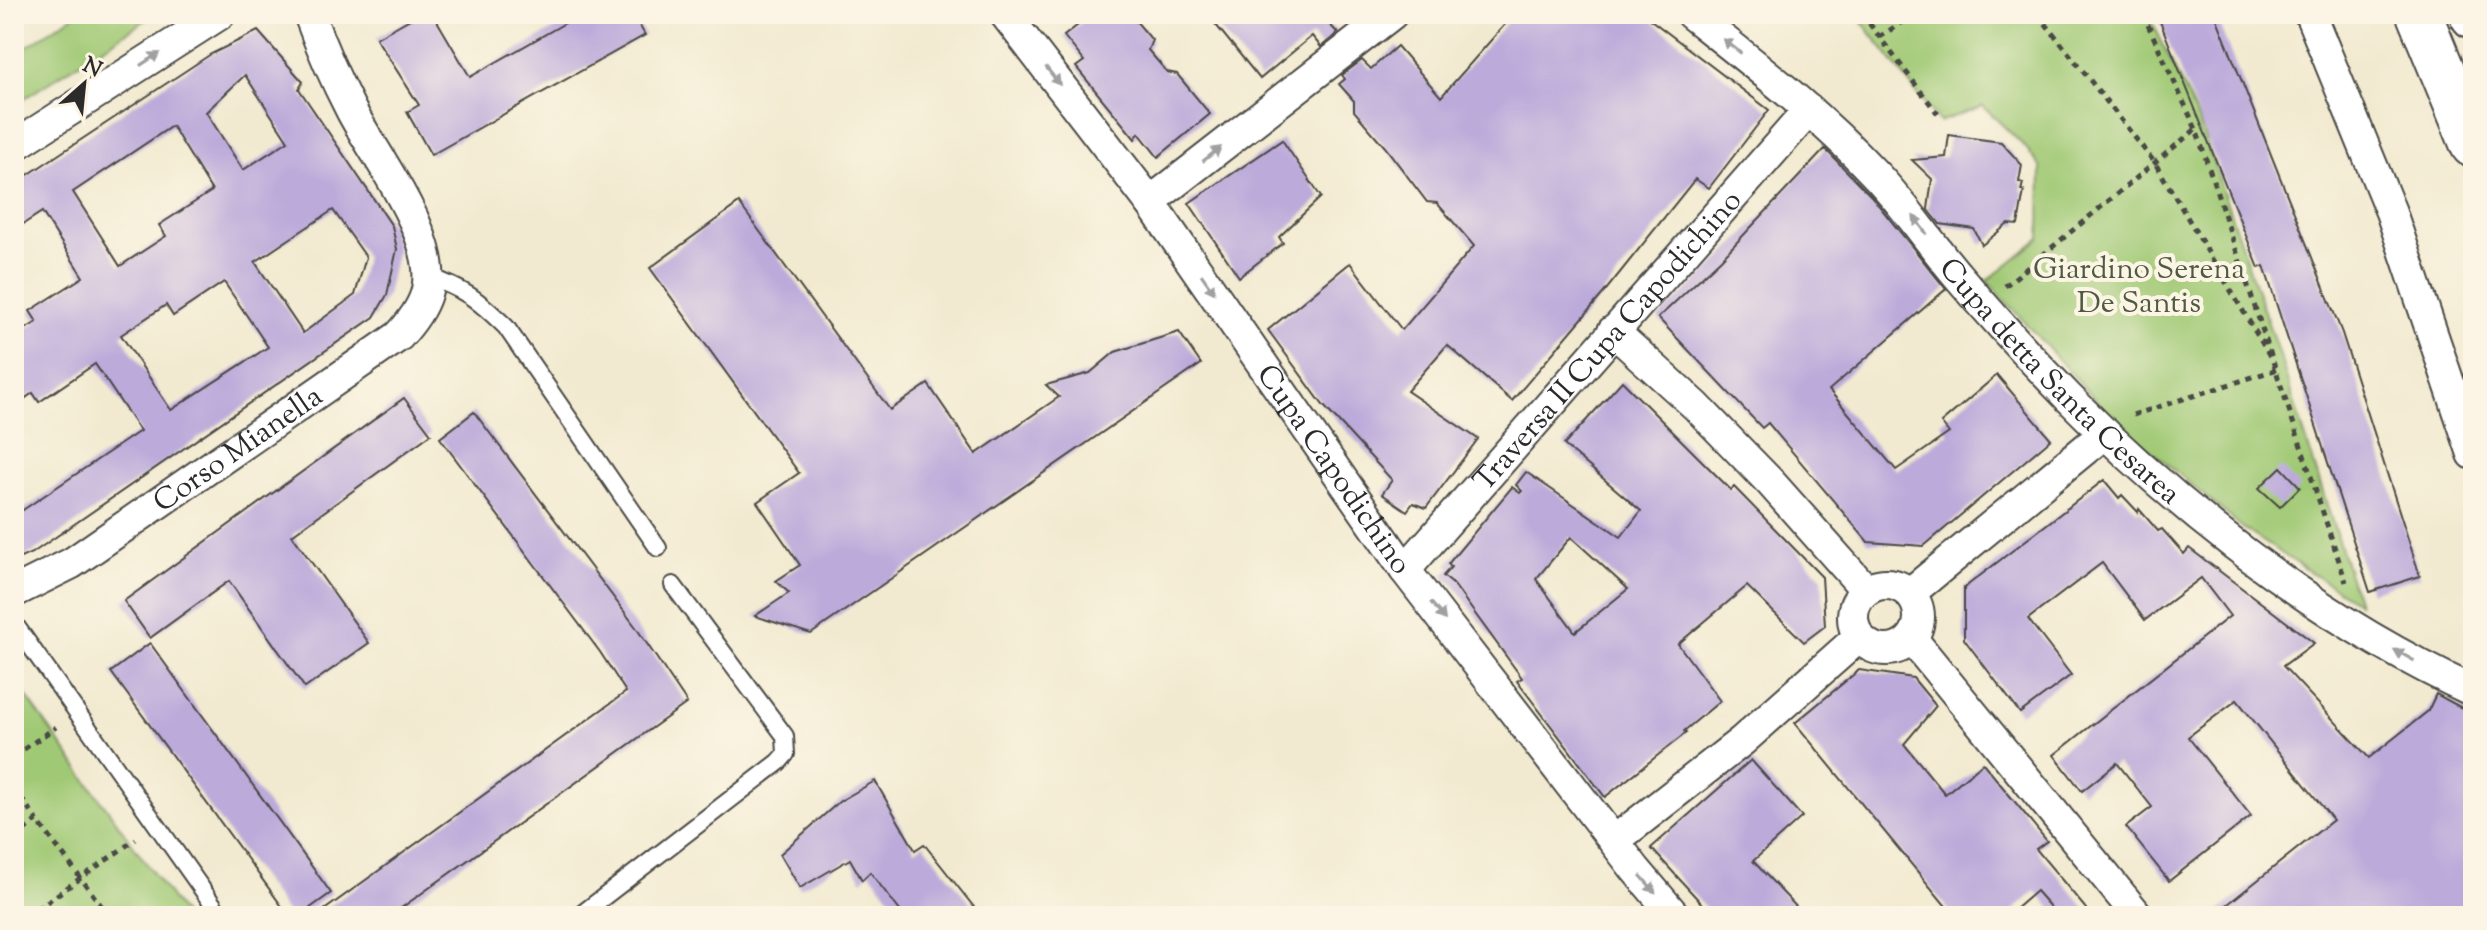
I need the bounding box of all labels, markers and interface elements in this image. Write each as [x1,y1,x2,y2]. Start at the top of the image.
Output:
one-way arrow [1722,39,1742,55]
north arrow [44,44,124,124]
text: N [77,51,107,87]
one-way arrow [140,51,161,66]
one-way arrow [1044,66,1060,86]
one-way arrow [1202,147,1222,163]
street label: Traversa II Cupa Capodichino [1465,182,1753,502]
one-way arrow [1912,214,1928,236]
street label: Cupa detta Santa Cesarea [1927,249,2189,516]
park label: Giardino Serena De Santis [2033,249,2245,326]
one-way arrow [1200,274,1215,295]
street label: Cupa Capodichino [1245,356,1421,584]
street label: Corso Mianella [145,376,332,524]
one-way arrow [1429,601,1446,621]
one-way arrow [2392,648,2415,662]
one-way arrow [1639,874,1656,894]

